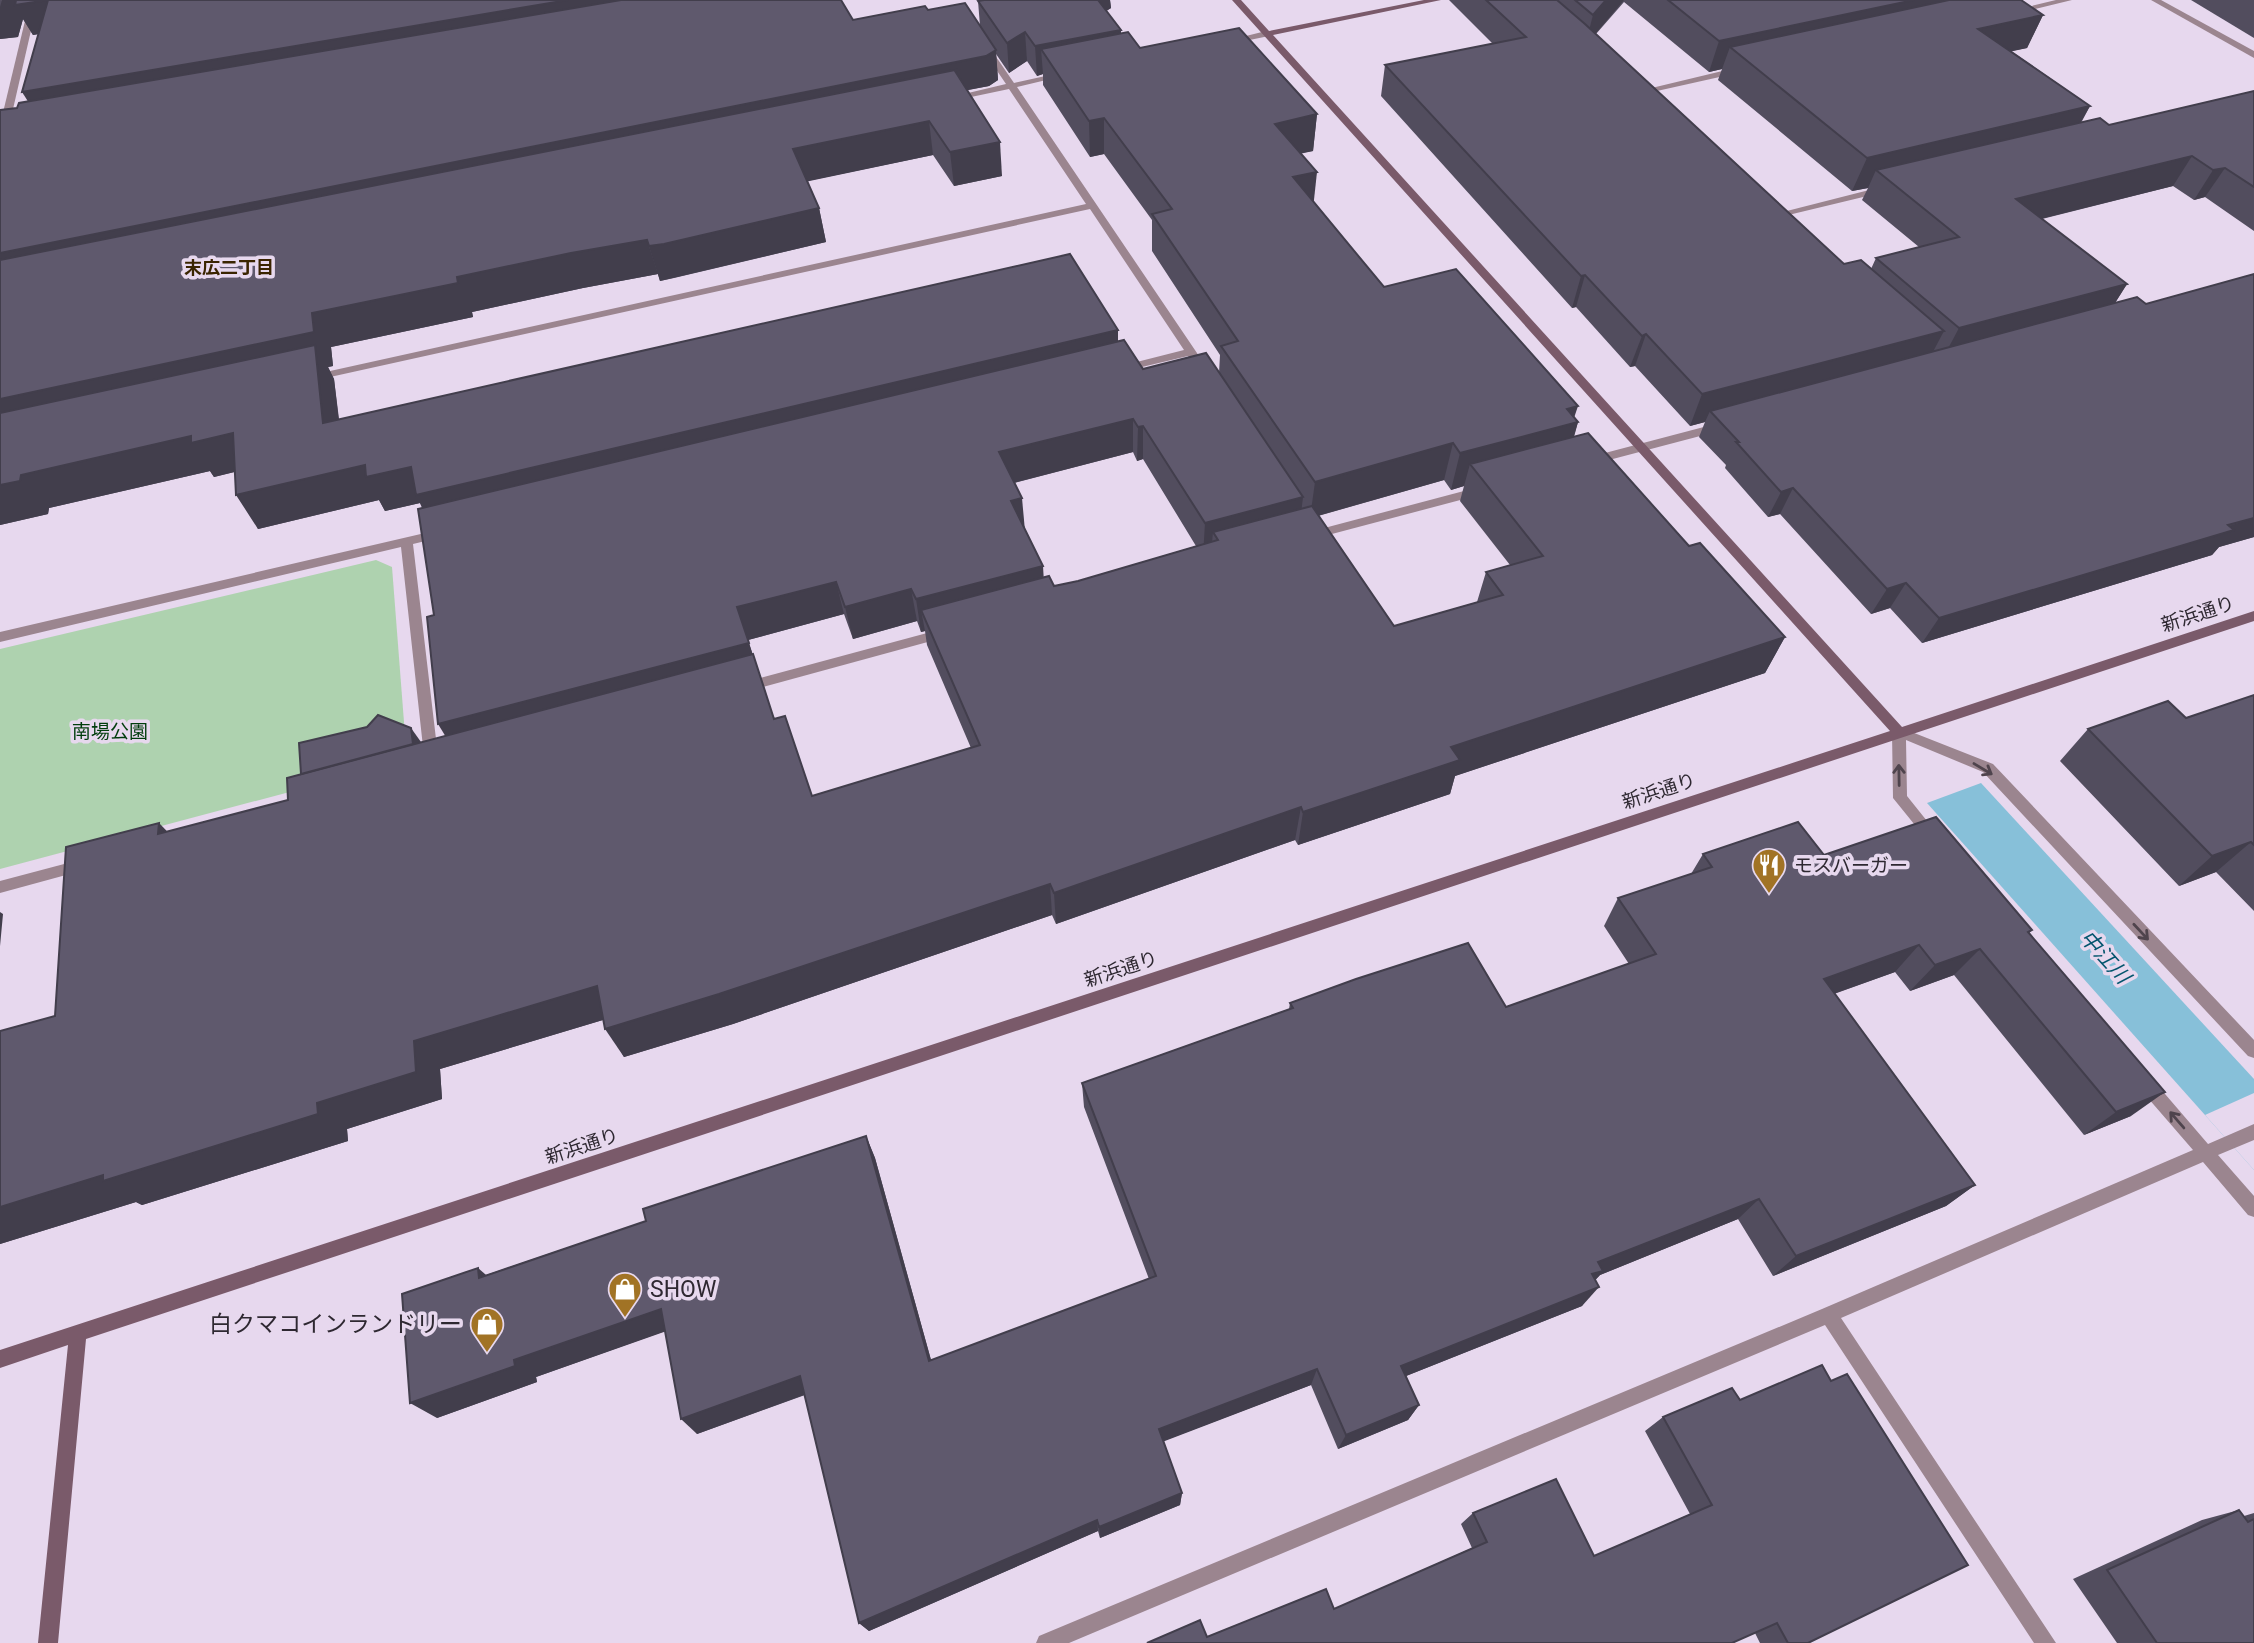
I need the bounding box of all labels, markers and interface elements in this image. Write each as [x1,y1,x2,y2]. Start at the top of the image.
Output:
district label: 末広二丁目 [184,257,274,278]
street label: 新浜通り [2158,591,2238,637]
park label: 南場公園 [72,720,148,743]
one-way arrow [1973,762,1993,776]
one-way arrow [1893,764,1906,787]
street label: 新浜通り [1619,768,1699,814]
restaurant icon: モスバーガー [1750,846,1788,895]
place label: モスバーガー [1794,854,1908,877]
one-way arrow [2133,923,2150,940]
water label: 中江川 [2075,926,2136,990]
street label: 新浜通り [1081,946,1161,992]
one-way arrow [2169,1112,2185,1130]
street label: 新浜通り [542,1123,622,1169]
shop icon: SHOW [606,1270,644,1319]
place label: SHOW [650,1276,716,1303]
shop icon: 白クマコインランドリー [468,1305,506,1354]
place label: 白クマコインランドリー [209,1311,462,1338]

